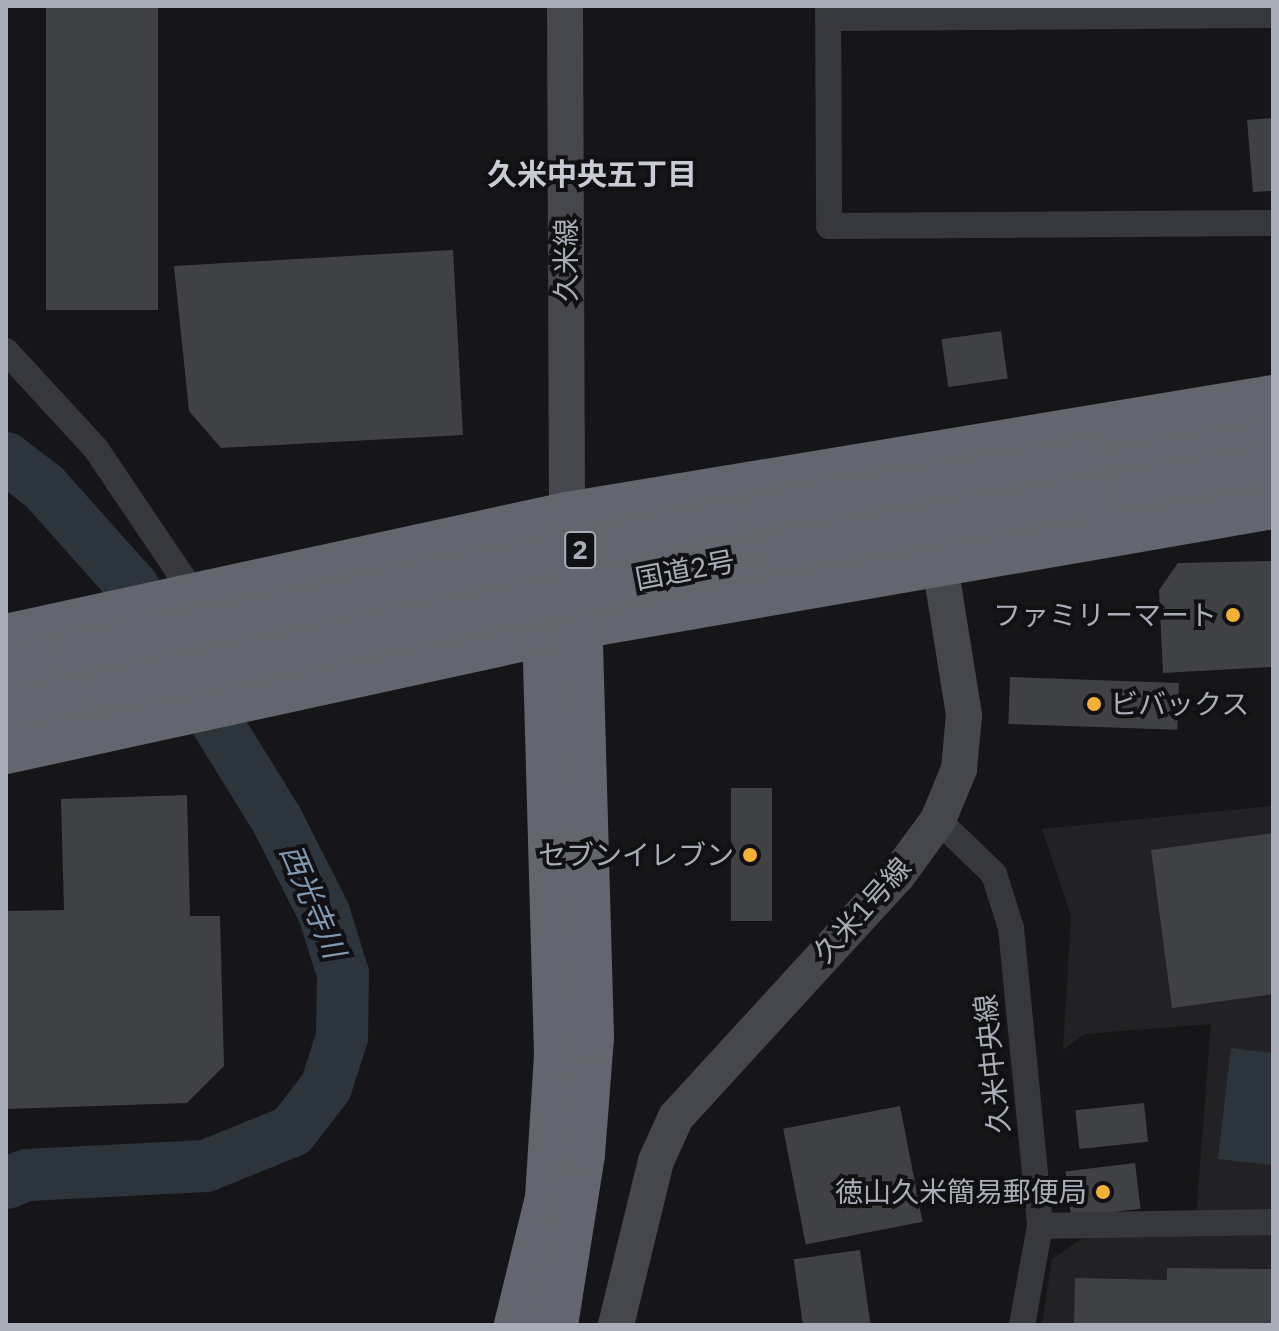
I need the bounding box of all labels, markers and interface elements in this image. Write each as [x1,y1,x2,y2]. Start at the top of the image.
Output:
district label: 久米中央五丁目 [487,156,697,192]
street label: 久米線 [549,218,583,302]
road number: 2 [564,528,596,572]
street label: 国道2号 [632,544,738,596]
place label: ファミリーマート [993,598,1217,632]
marker: ファミリーマート [1224,606,1242,624]
place label: ビバックス [1110,687,1250,721]
marker: ビバックス [1085,695,1103,713]
place label: セブンイレブン [538,838,734,872]
water label: 西光寺川 [273,839,353,963]
marker: セブンイレブン [741,846,759,864]
street label: 久米1号線 [806,851,918,969]
street label: 久米中央線 [968,993,1016,1135]
place label: 徳山久米簡易郵便局 [835,1175,1087,1209]
marker: 徳山久米簡易郵便局 [1094,1183,1112,1201]

